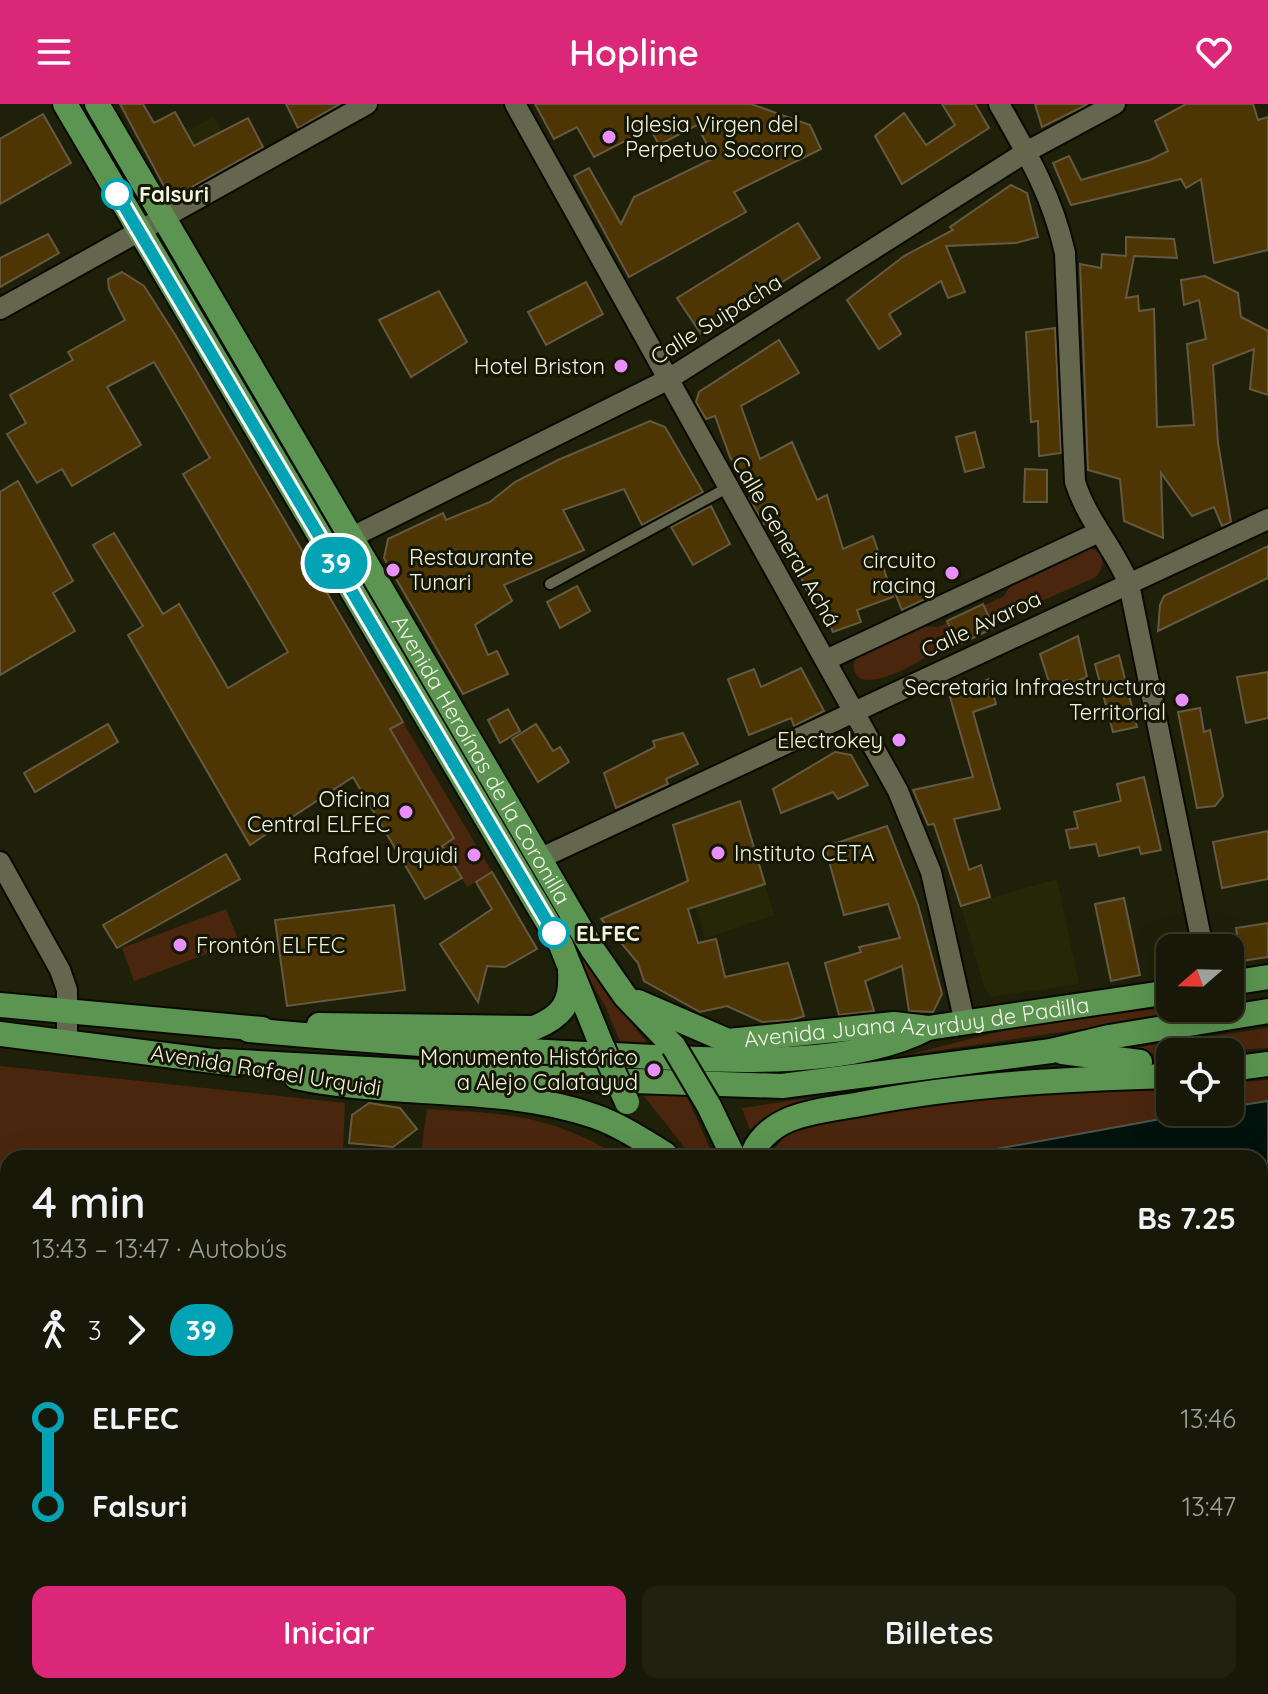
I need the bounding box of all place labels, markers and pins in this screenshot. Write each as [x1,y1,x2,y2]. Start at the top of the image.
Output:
place label: Iglesia Virgen del Perpetuo Socorro [625,110,804,163]
marker: Iglesia Virgen del Perpetuo Socorro [600,128,618,146]
marker: Falsuri [102,179,132,209]
place label: Falsuri [139,180,209,208]
place label: Hotel Briston [474,352,605,380]
marker: Hotel Briston [612,357,630,375]
place label: Restaurante Tunari [409,543,534,596]
place label: circuito racing [863,546,936,599]
marker: Restaurante Tunari [384,561,402,579]
marker: circuito racing [943,564,961,582]
place label: Secretaria Infraestructura Territorial [904,673,1166,726]
marker: Secretaria Infraestructura Territorial [1173,691,1191,709]
place label: Electrokey [777,726,883,754]
marker: Electrokey [890,731,908,749]
place label: Oficina Central ELFEC [247,785,390,838]
marker: Oficina Central ELFEC [397,803,415,821]
place label: Instituto CETA [734,839,875,867]
place label: Rafael Urquidi [313,841,458,869]
marker: Instituto CETA [709,844,727,862]
marker: Rafael Urquidi [465,846,483,864]
marker: ELFEC [539,918,569,948]
place label: ELFEC [576,919,640,947]
place label: Frontón ELFEC [196,931,345,959]
marker: Frontón ELFEC [171,936,189,954]
place label: Monumento Histórico a Alejo Calatayud [420,1043,638,1096]
marker: Monumento Histórico a Alejo Calatayud [645,1061,663,1079]

